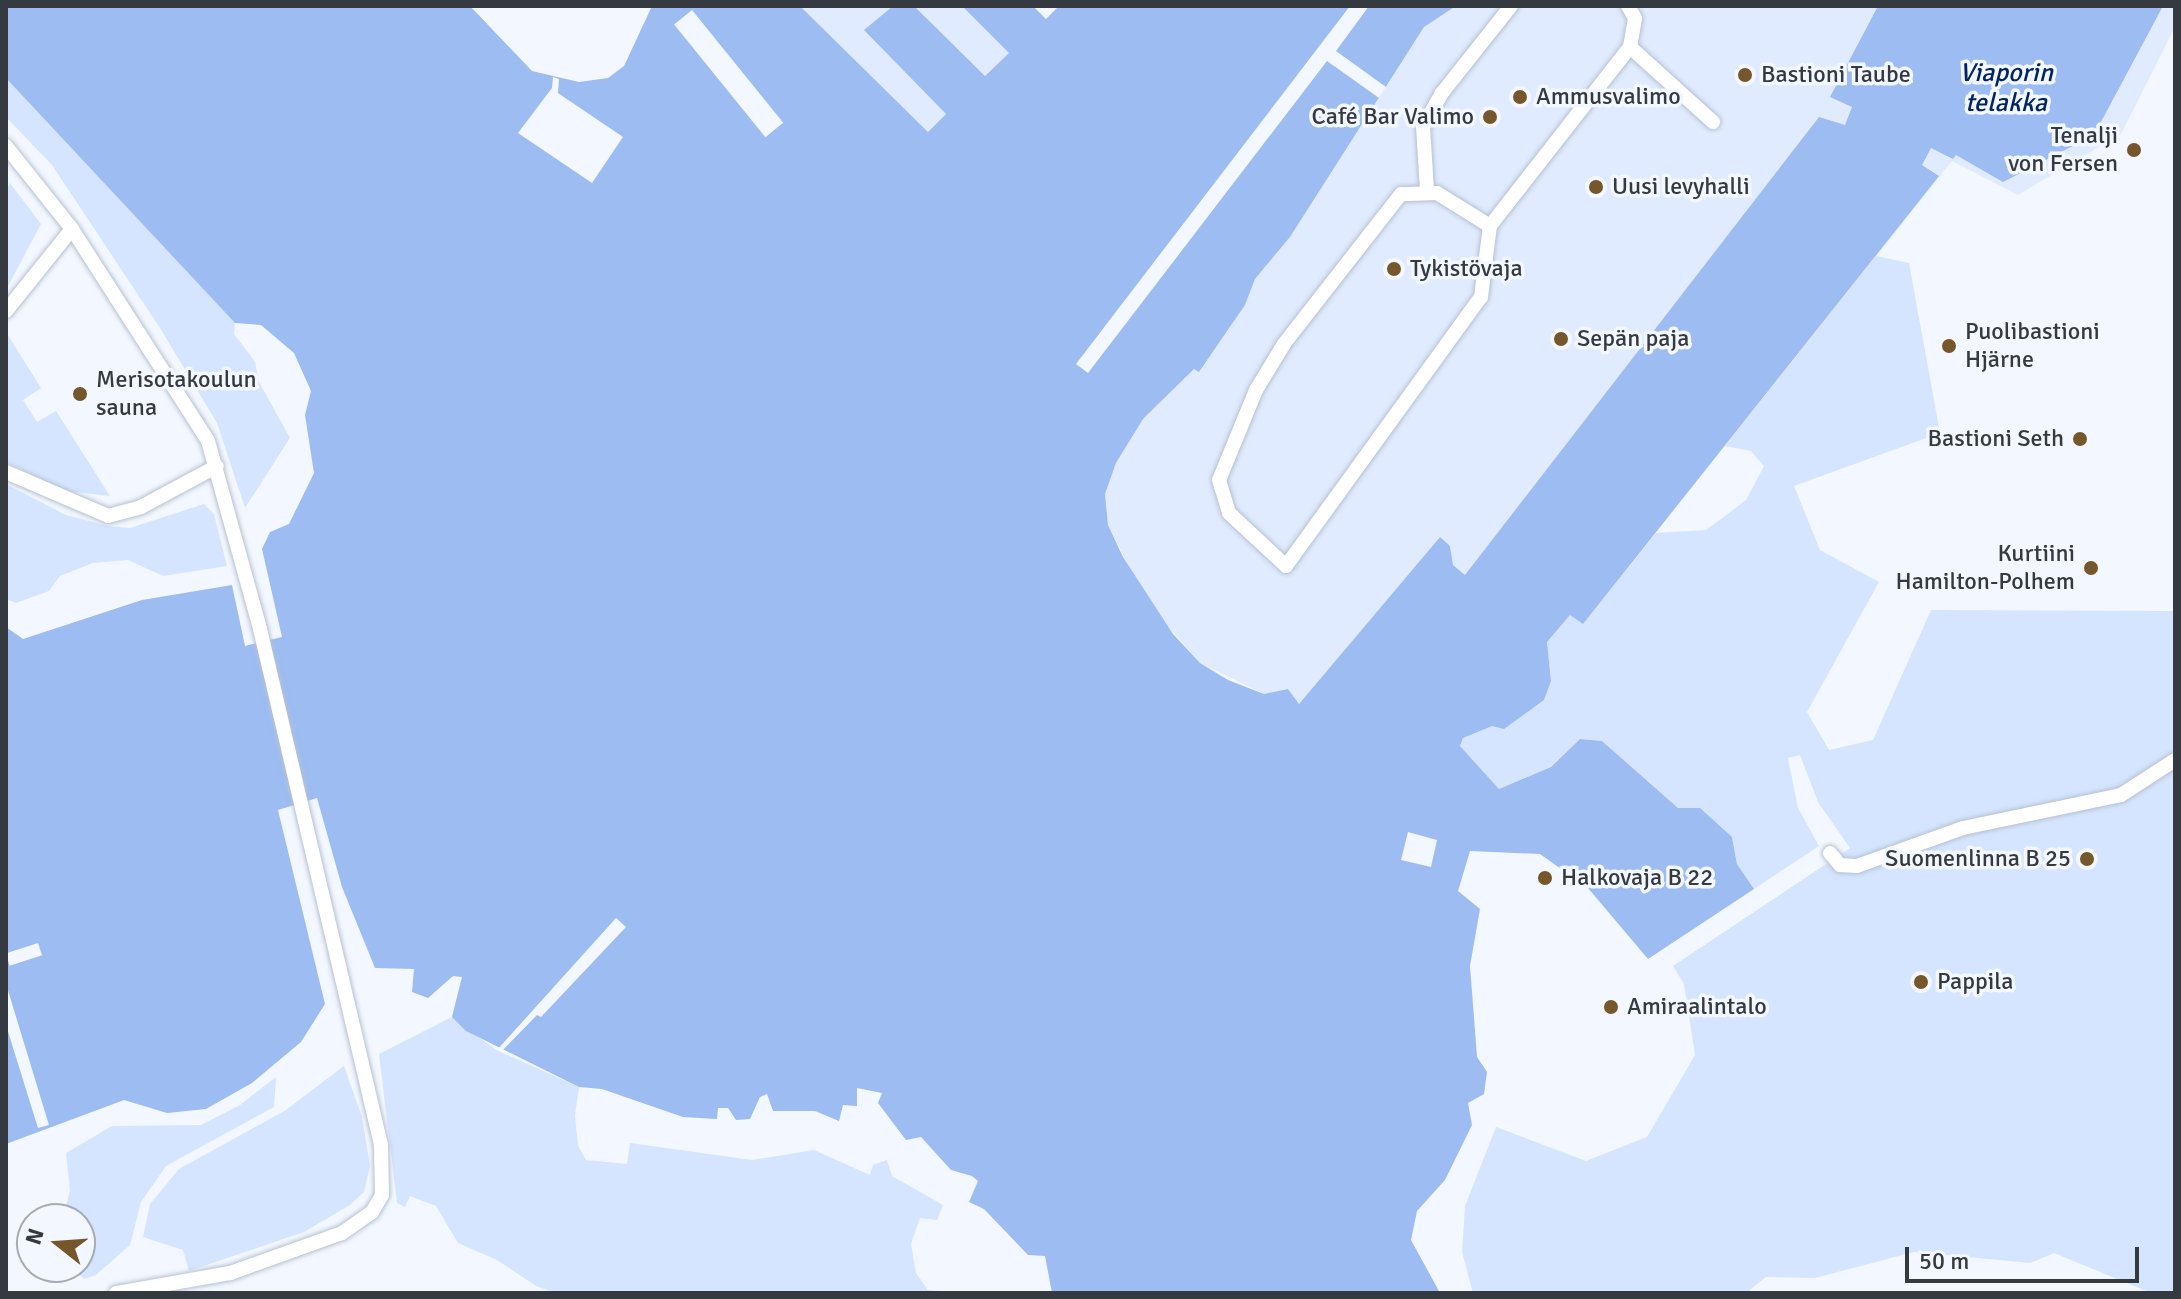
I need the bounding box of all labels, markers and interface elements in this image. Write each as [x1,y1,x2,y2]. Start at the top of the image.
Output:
water label: Viaporin telakka [1959,58,2053,120]
place label: Bastioni Taube [1761,61,1911,89]
marker: Bastioni Taube [1736,66,1754,84]
place label: Ammusvalimo [1536,83,1681,111]
marker: Ammusvalimo [1511,88,1529,106]
place label: Café Bar Valimo [1312,103,1474,131]
marker: Café Bar Valimo [1481,108,1499,126]
place label: Tenalji von Fersen [2008,122,2118,178]
marker: Tenalji von Fersen [2125,141,2143,159]
place label: Uusi levyhalli [1612,173,1750,201]
marker: Uusi levyhalli [1587,178,1605,196]
place label: Tykistövaja [1410,255,1523,283]
marker: Tykistövaja [1385,260,1403,278]
place label: Puolibastioni Hjärne [1965,318,2100,374]
place label: Sepän paja [1577,325,1689,353]
marker: Sepän paja [1552,330,1570,348]
marker: Puolibastioni Hjärne [1940,337,1958,355]
place label: Merisotakoulun sauna [96,366,257,422]
marker: Merisotakoulun sauna [71,385,89,403]
place label: Bastioni Seth [1928,425,2064,453]
marker: Bastioni Seth [2071,430,2089,448]
place label: Kurtiini Hamilton-Polhem [1896,540,2075,596]
marker: Kurtiini Hamilton-Polhem [2082,559,2100,577]
place label: Suomenlinna B 25 [1885,845,2071,873]
marker: Suomenlinna B 25 [2078,850,2096,868]
place label: Halkovaja B 22 [1561,864,1713,892]
marker: Halkovaja B 22 [1536,869,1554,887]
place label: Pappila [1937,968,2013,996]
marker: Pappila [1912,973,1930,991]
place label: Amiraalintalo [1627,993,1767,1021]
marker: Amiraalintalo [1602,998,1620,1016]
north arrow [16,1203,96,1283]
text: N [19,1225,50,1248]
scale bar [1909,1231,2143,1281]
text: 50 m [1919,1246,1969,1276]

